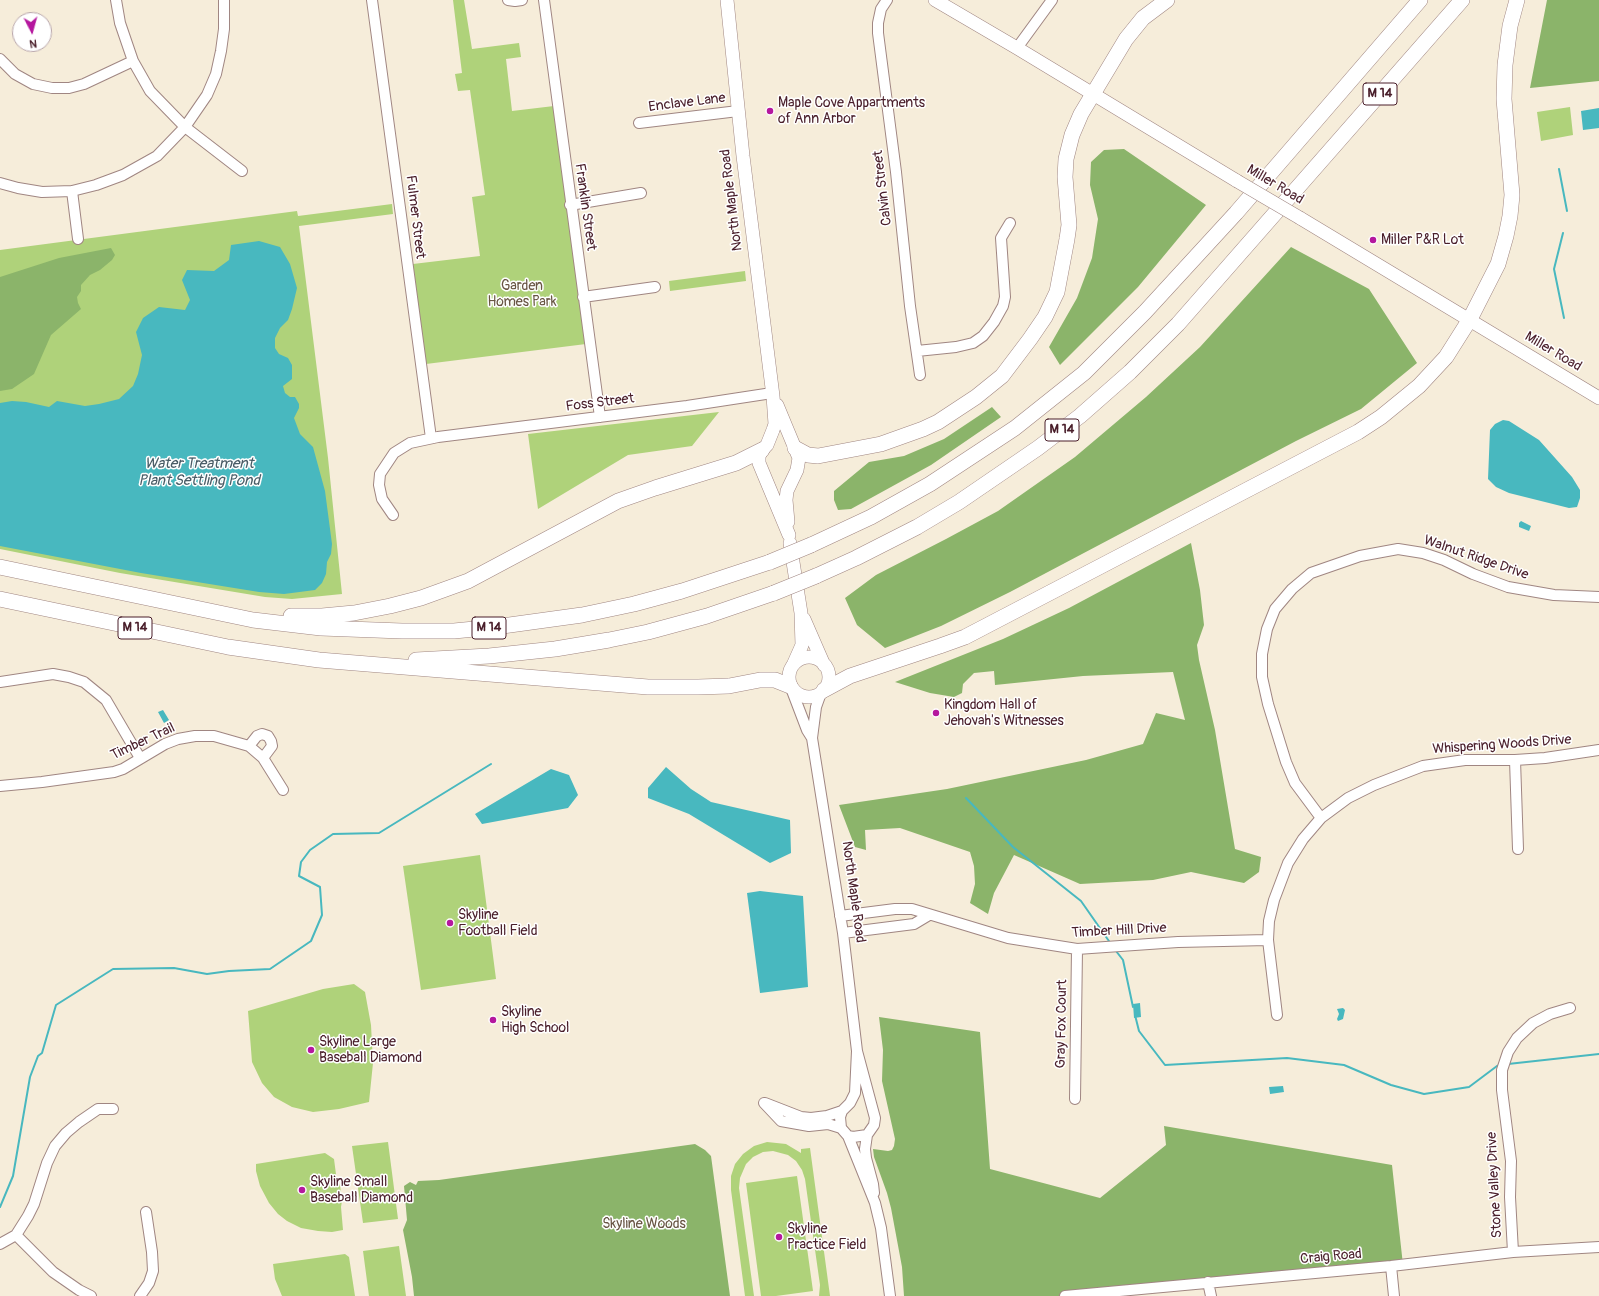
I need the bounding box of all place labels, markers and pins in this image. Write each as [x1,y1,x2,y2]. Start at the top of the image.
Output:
place label: Maple Cove Appartments of Ann Arbor [778,95,925,128]
marker: Maple Cove Appartments of Ann Arbor [765,106,775,116]
place label: Miller P&R Lot [1381,232,1464,248]
marker: Miller P&R Lot [1368,235,1378,245]
place label: Kingdom Hall of Jehovah's Witnesses [944,697,1064,730]
marker: Kingdom Hall of Jehovah's Witnesses [931,708,941,718]
place label: Skyline Football Field [458,907,538,940]
marker: Skyline Football Field [445,918,455,928]
place label: Skyline High School [501,1004,569,1036]
marker: Skyline High School [488,1015,498,1025]
place label: Skyline Large Baseball Diamond [319,1034,422,1066]
marker: Skyline Large Baseball Diamond [306,1045,316,1055]
place label: Skyline Small Baseball Diamond [310,1174,413,1206]
marker: Skyline Small Baseball Diamond [297,1185,307,1195]
place label: Skyline Practice Field [787,1221,866,1254]
marker: Skyline Practice Field [774,1232,784,1242]

